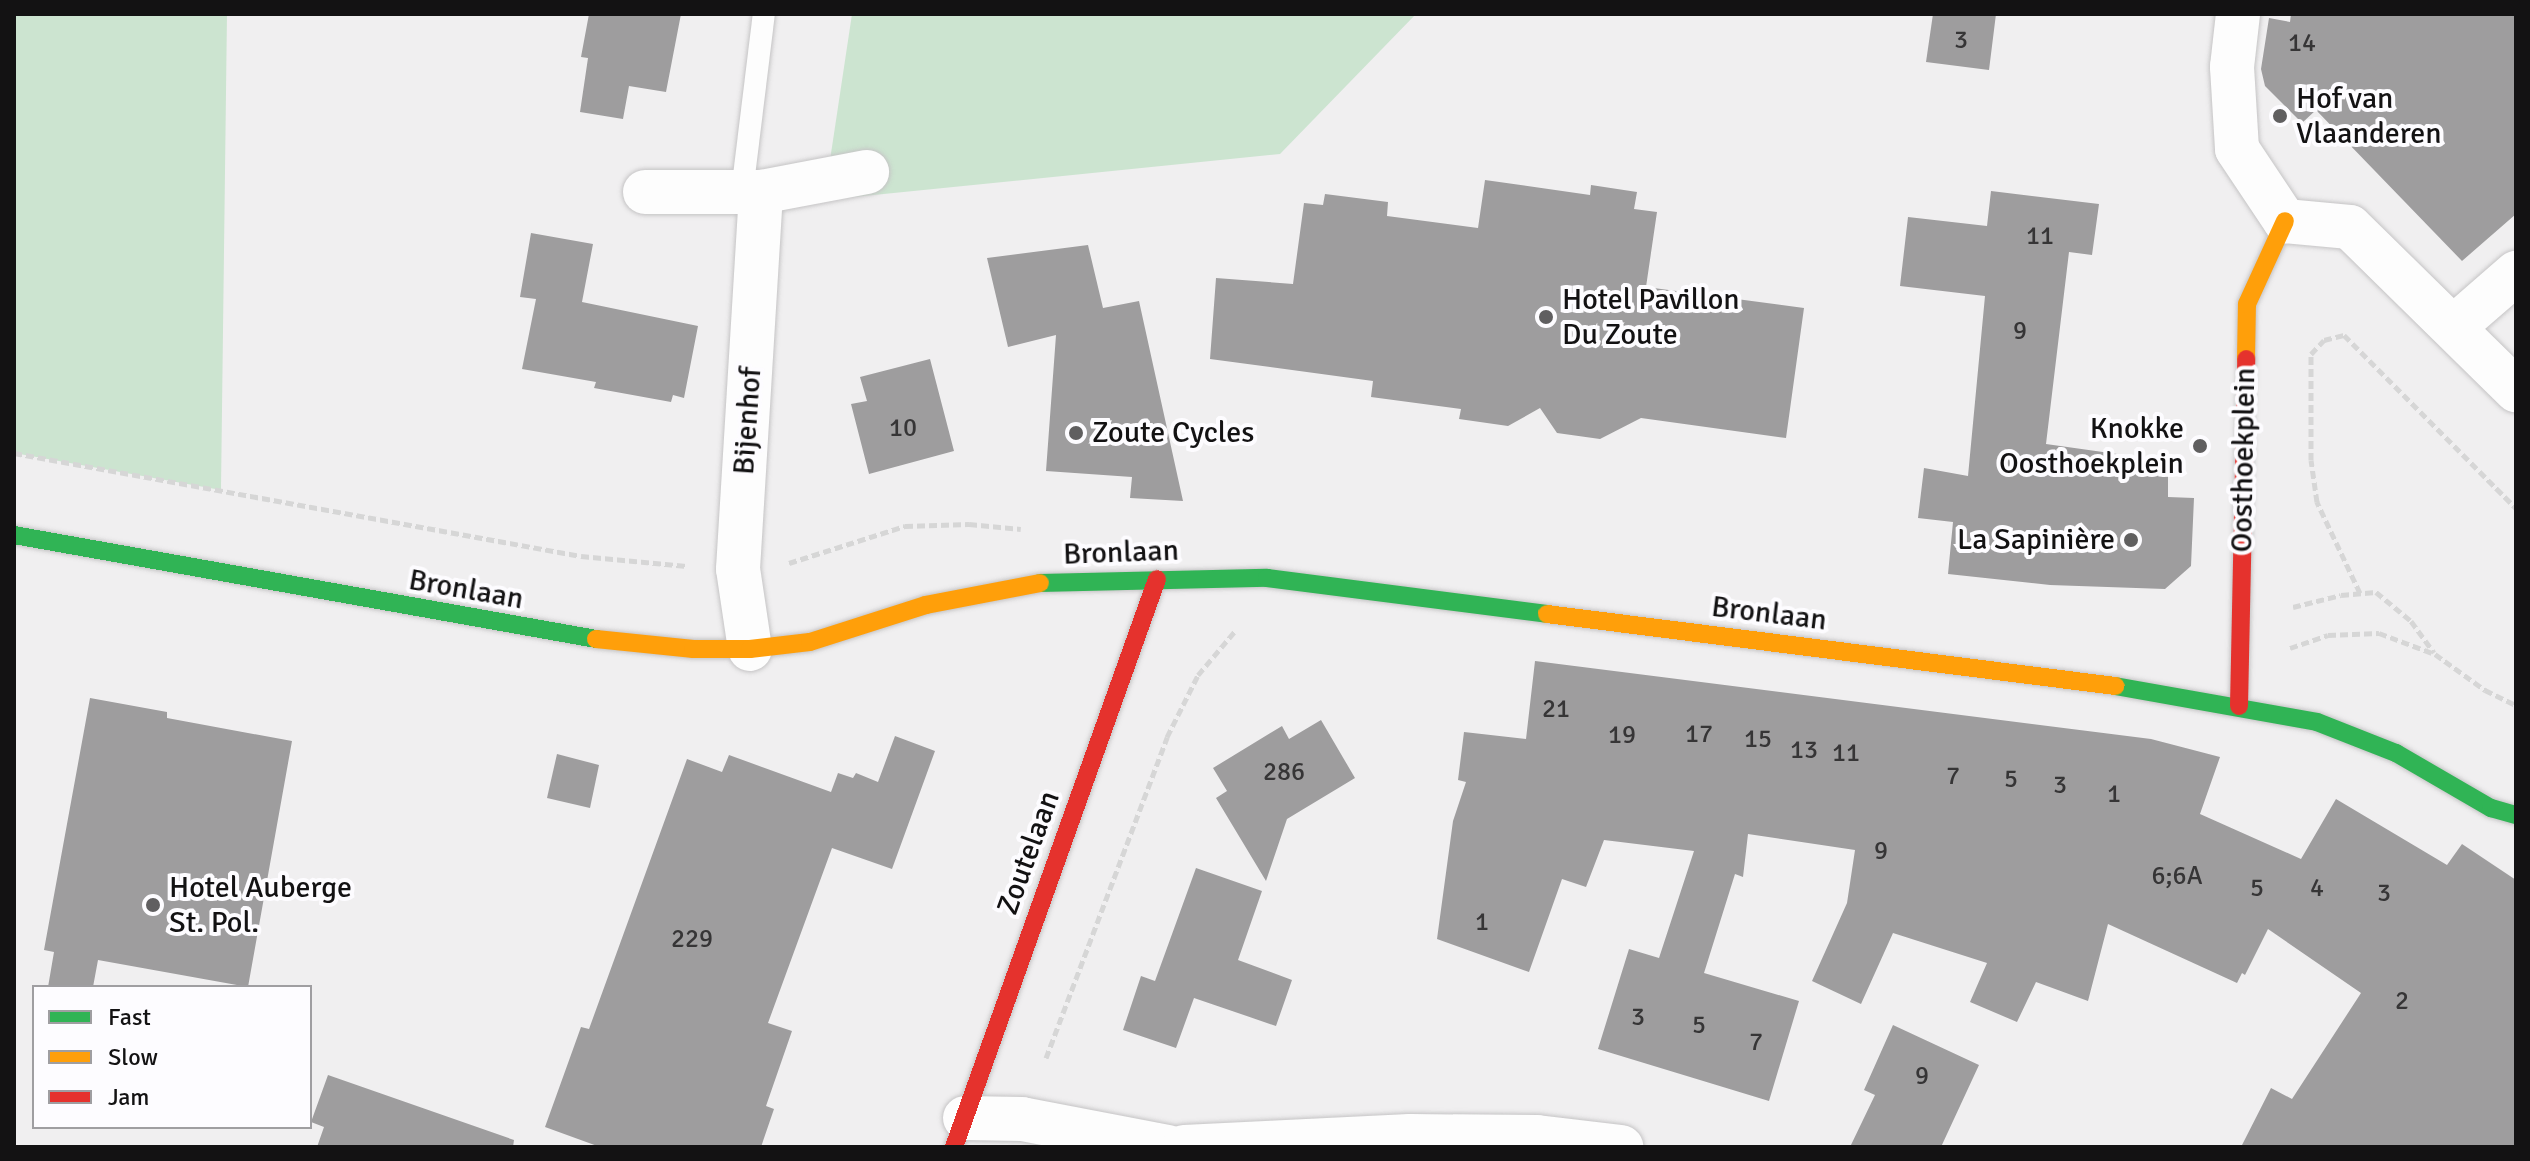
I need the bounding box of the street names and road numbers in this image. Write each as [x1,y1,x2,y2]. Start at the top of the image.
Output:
street label: Bijenhof [726,366,770,476]
street label: Oosthoekplein [2224,367,2264,553]
street label: Bronlaan [1063,533,1179,573]
street label: Bronlaan [406,562,526,618]
street label: Bronlaan [1709,589,1829,639]
street label: Zoutelaan [990,786,1068,920]

